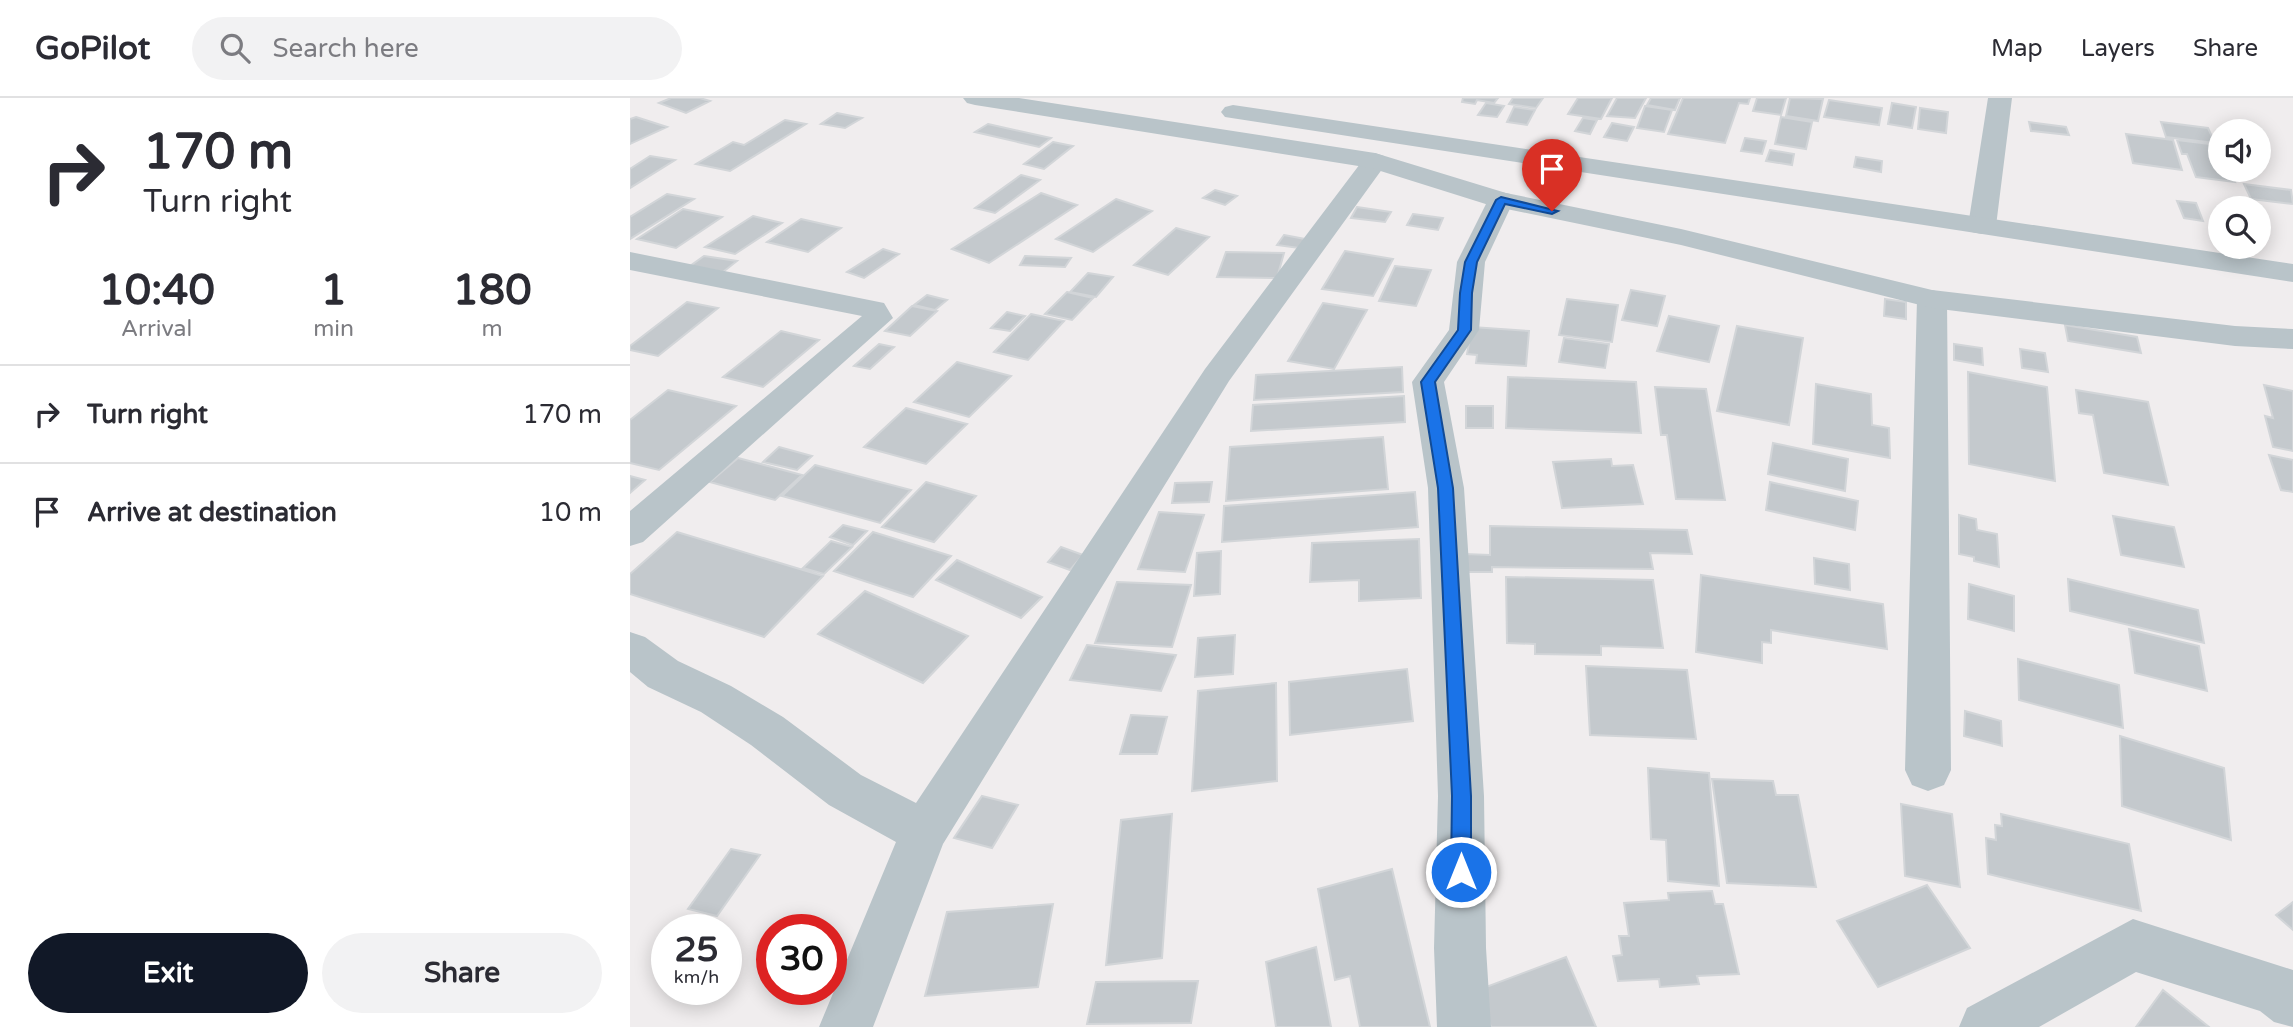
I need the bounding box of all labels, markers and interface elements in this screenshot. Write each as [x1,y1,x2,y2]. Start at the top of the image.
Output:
search box [192,17,682,80]
text: GoPilot [35,29,150,68]
icon: search [216,29,254,67]
text: Search here [272,33,419,64]
text: Map [1991,34,2043,63]
text: Layers [2081,34,2155,63]
text: Share [2193,34,2258,63]
map controls [2208,119,2271,259]
button: sound [2208,119,2271,182]
text: 170 m [143,123,293,182]
icon: right [28,126,119,217]
pin [1522,139,1582,211]
icon: arrive [1533,150,1571,188]
text: Turn right [143,183,292,221]
button: search [2208,196,2271,259]
text: 10:40 [98,265,215,316]
text: 1 [320,265,347,316]
text: 180 [452,265,532,316]
text: Arrival [121,315,192,343]
text: min [313,315,354,343]
text: m [481,315,503,343]
icon: right [28,395,66,433]
text: Turn right [87,399,208,430]
text: 170 m [522,399,602,430]
icon: arrive [28,493,66,531]
text: Arrive at destination [87,497,337,528]
text: 10 m [539,497,602,528]
position arrow [1424,835,1498,909]
speed limit sign: 30 [756,914,847,1005]
text: 25 [675,929,718,971]
button: Exit [28,933,308,1013]
button: Share [322,933,602,1013]
text: km/h [674,966,719,988]

